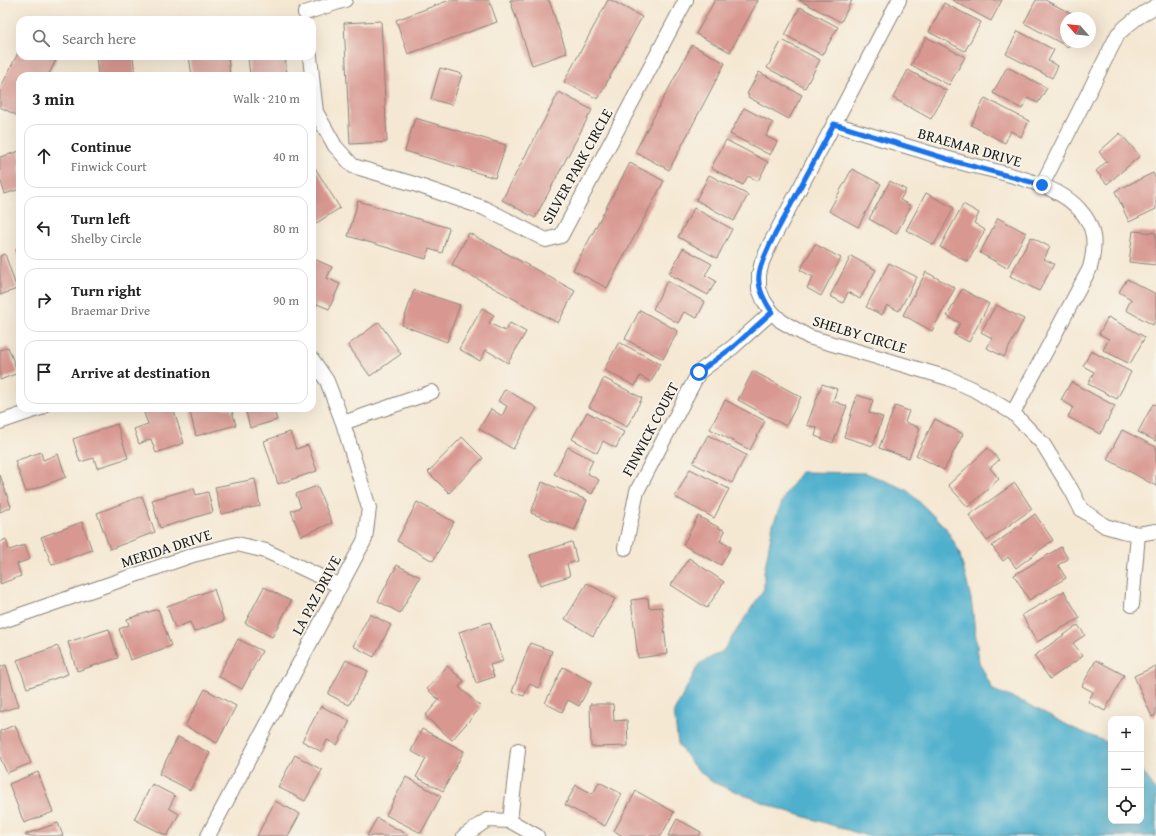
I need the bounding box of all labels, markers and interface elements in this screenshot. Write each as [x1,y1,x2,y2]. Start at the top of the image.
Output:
north arrow [1060,12,1096,48]
search box [16,16,316,60]
icon: search [30,27,52,49]
text: Search here [62,28,136,49]
text: 3 min [32,86,74,111]
text: Walk · 210 m [233,89,300,108]
street label: SILVER PARK CIRCLE [537,104,618,227]
street label: BRAEMAR DRIVE [916,122,1025,172]
text: Continue [71,136,132,157]
icon: ahead [33,145,55,167]
text: 40 m [273,147,299,166]
text: Finwick Court [71,157,147,176]
route end [1033,176,1051,194]
text: Turn left [71,208,130,229]
icon: left [33,217,55,239]
text: 80 m [273,219,299,238]
text: Shelby Circle [71,229,142,248]
text: Turn right [71,280,142,301]
icon: right [33,289,55,311]
text: 90 m [273,291,299,310]
text: Braemar Drive [71,301,150,320]
street label: SHELBY CIRCLE [810,310,910,358]
icon: arrive [33,361,55,383]
text: Arrive at destination [71,362,210,383]
route start [690,363,708,381]
street label: FINWICK COURT [616,378,684,480]
street label: MERIDA DRIVE [118,523,214,573]
street label: LA PAZ DRIVE [286,551,346,638]
map controls [1108,716,1144,824]
button: + [1108,716,1144,752]
button: − [1108,752,1144,788]
button: locate [1108,788,1144,824]

